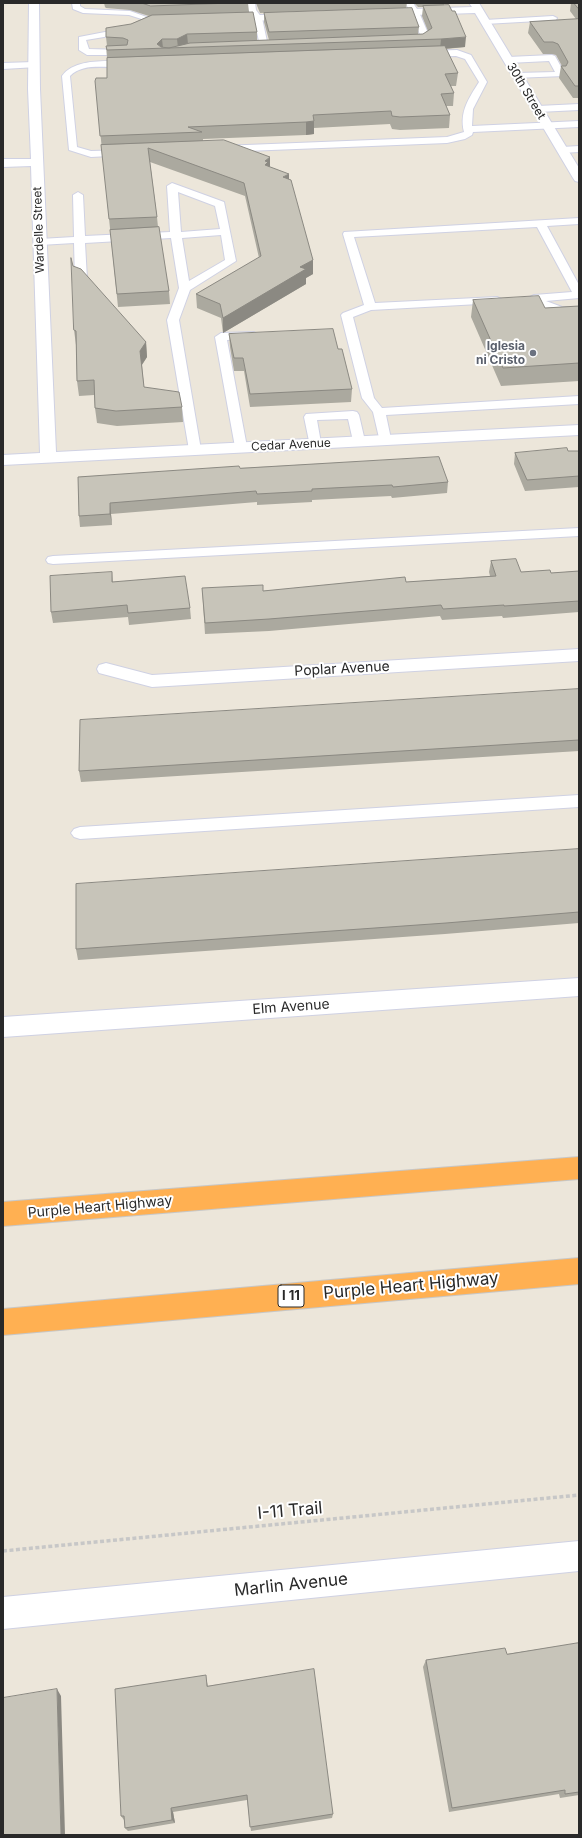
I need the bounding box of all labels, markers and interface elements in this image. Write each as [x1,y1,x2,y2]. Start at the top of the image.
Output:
street label: 30th Street [503,60,549,122]
street label: Wardelle Street [30,186,48,274]
place label: Iglesia ni Cristo [476,339,525,367]
marker: Iglesia ni Cristo [528,348,538,358]
street label: Cedar Avenue [251,436,331,454]
street label: Poplar Avenue [294,658,390,680]
street label: Elm Avenue [252,996,330,1018]
street label: Purple Heart Highway [27,1192,173,1222]
street label: Purple Heart Highway [322,1268,500,1304]
road number: I 11 [278,1285,304,1307]
street label: I-11 Trail [257,1498,323,1524]
street label: Marlin Avenue [233,1569,349,1601]

